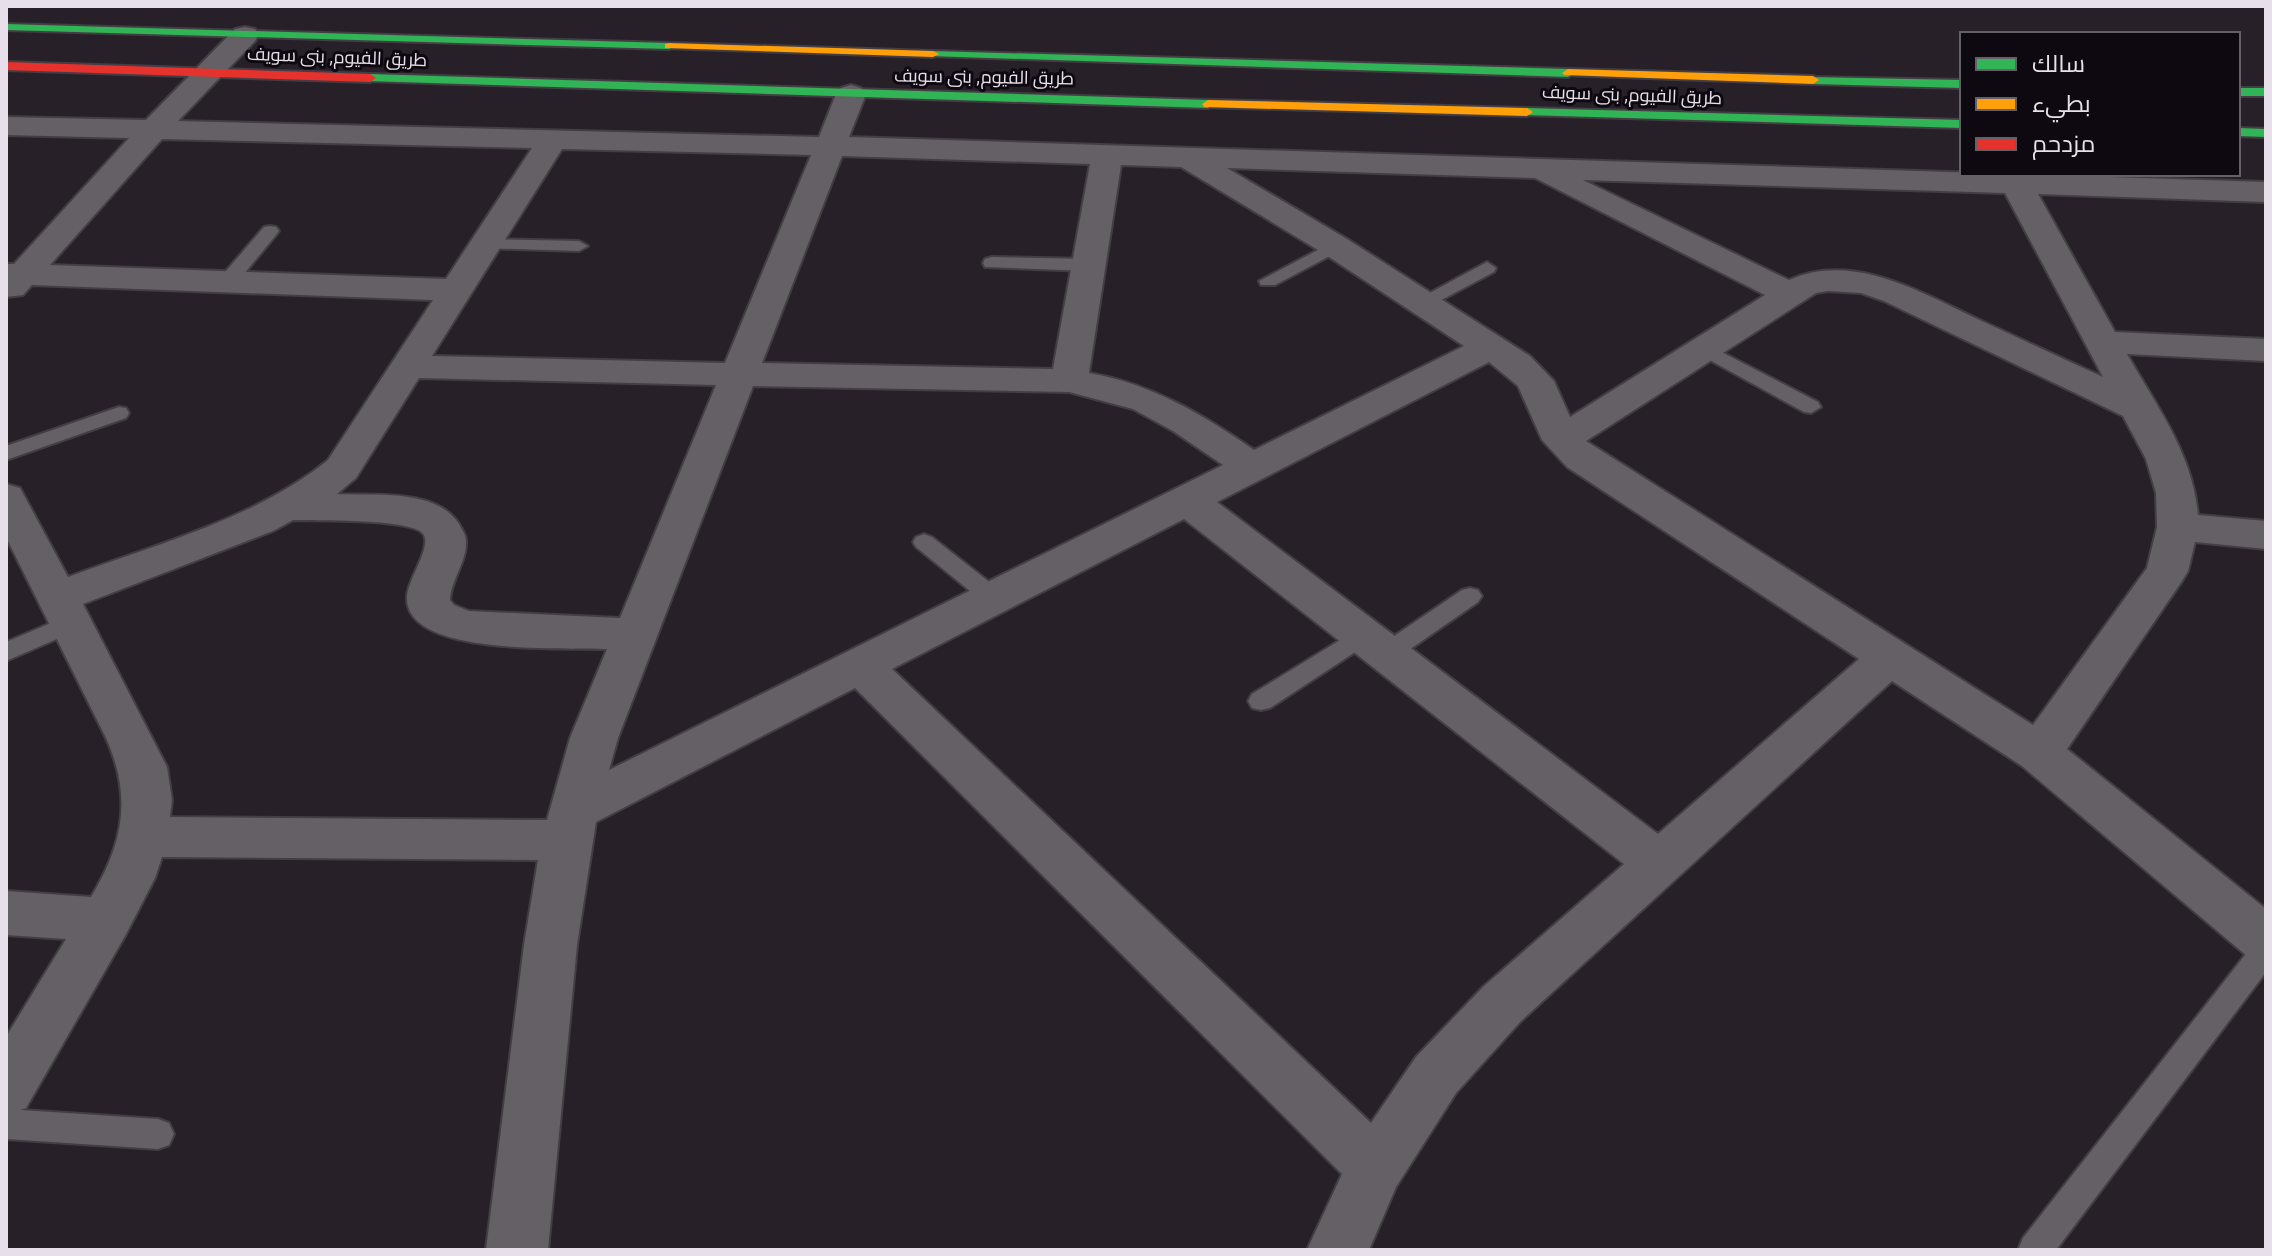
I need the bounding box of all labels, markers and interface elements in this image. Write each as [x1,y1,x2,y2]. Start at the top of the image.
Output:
legend [1960,32,2240,176]
street label: طريق الفيوم, بنى سويف [247,43,427,72]
text: سالك [2032,50,2085,77]
street label: طريق الفيوم, بنى سويف [894,64,1074,91]
street label: طريق الفيوم, بنى سويف [1542,81,1722,110]
text: بطيء [2032,90,2091,123]
text: مزدحم [2032,130,2095,160]

